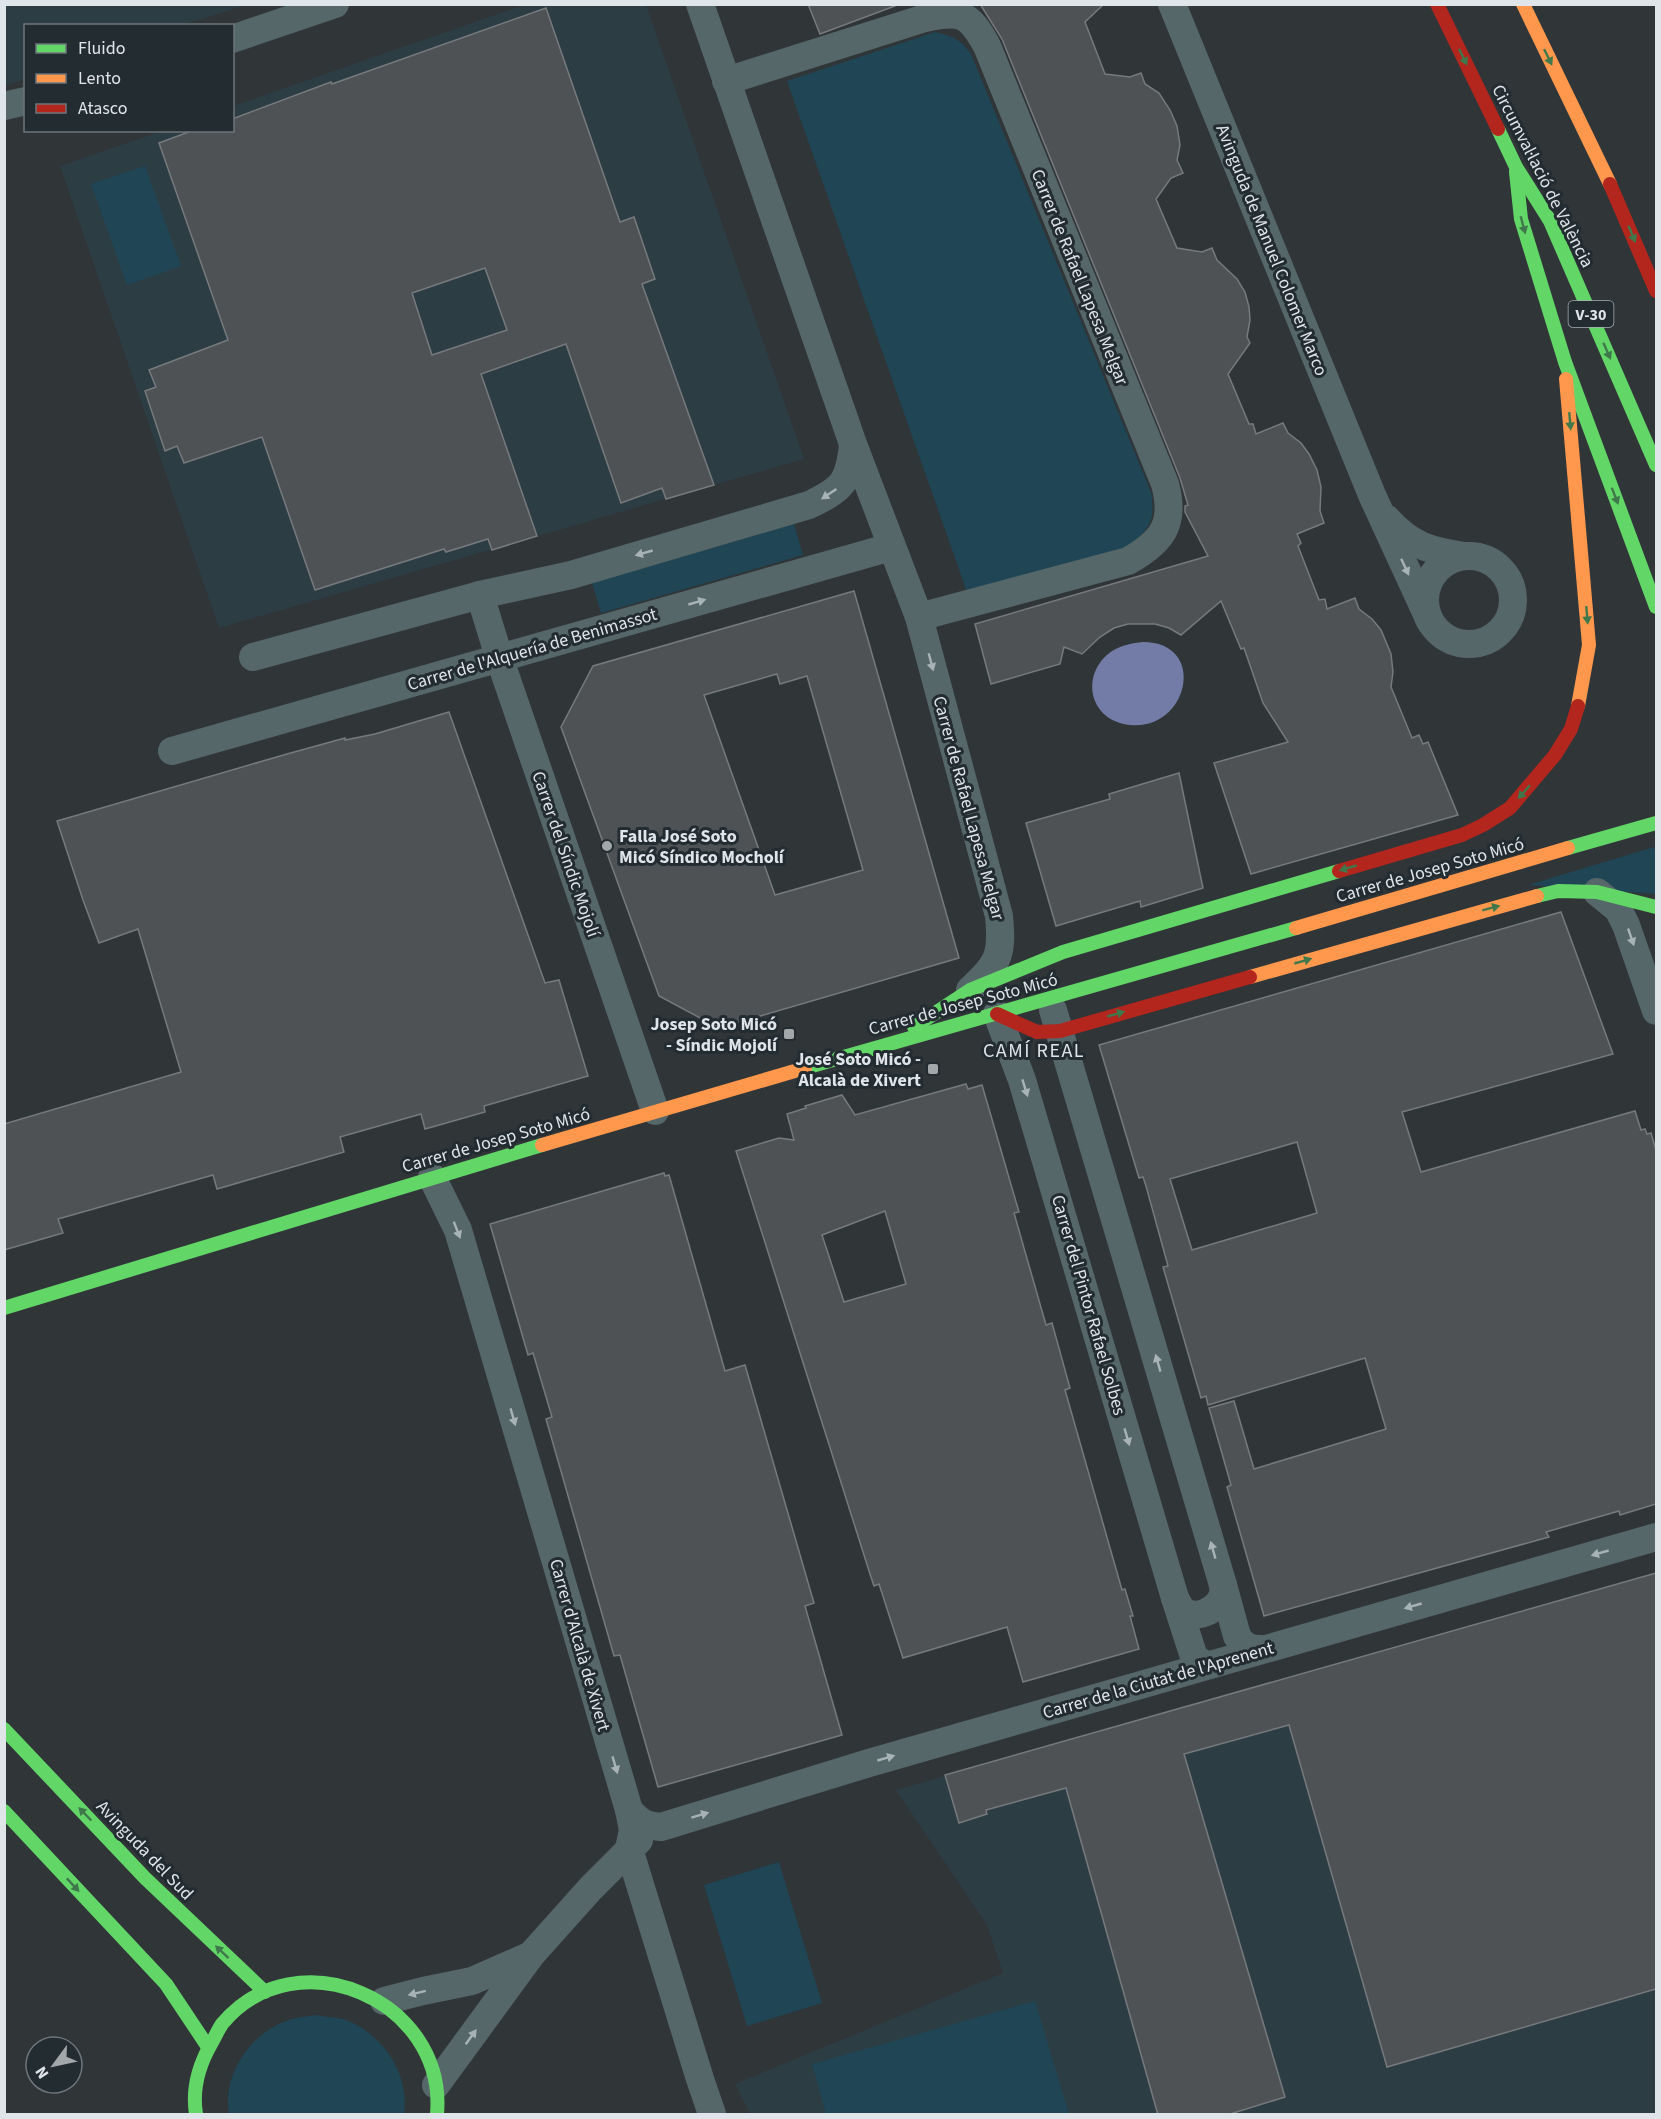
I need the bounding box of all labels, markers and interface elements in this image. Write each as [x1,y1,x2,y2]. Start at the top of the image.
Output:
legend [24,24,234,132]
text: Fluido [78,36,125,61]
one-way arrow [1458,49,1467,66]
one-way arrow [1544,49,1553,66]
text: Lento [78,66,121,91]
street label: Circumval·lació de València [1485,80,1600,272]
text: Atasco [78,96,127,121]
street label: Avinguda de Manuel Colomer Marco [1210,121,1334,380]
street label: Carrer de Rafael Lapesa Melgar [1025,165,1135,390]
one-way arrow [1519,216,1528,234]
one-way arrow [1627,225,1636,242]
road number: V-30 [1568,301,1614,327]
one-way arrow [1602,342,1612,360]
one-way arrow [1565,411,1575,430]
one-way arrow [1611,487,1620,505]
one-way arrow [821,488,838,499]
one-way arrow [635,549,653,558]
one-way arrow [1401,558,1411,576]
one-way arrow [688,597,706,606]
street label: Carrer de l'Alquería de Benimassot [405,602,660,697]
one-way arrow [1582,605,1592,624]
one-way arrow [926,653,936,671]
street label: Carrer de Rafael Lapesa Melgar [927,693,1011,924]
street label: Carrer del Síndic Mojolí [525,768,606,941]
one-way arrow [1518,784,1531,799]
place label: Falla José Soto Micó Síndico Mocholí [619,824,785,870]
street label: Carrer de Josep Soto Micó [1333,832,1527,909]
marker: Falla José Soto Micó Síndico Mocholí [600,839,614,853]
one-way arrow [1339,864,1357,873]
one-way arrow [1482,903,1500,912]
one-way arrow [1626,928,1636,946]
one-way arrow [1295,956,1313,965]
street label: Carrer de Josep Soto Micó [866,967,1060,1042]
one-way arrow [1107,1009,1125,1019]
place label: Josep Soto Micó - Síndic Mojolí [650,1012,778,1058]
marker: Josep Soto Micó - Síndic Mojolí [782,1027,796,1041]
district label: CAMÍ REAL [983,1037,1085,1065]
place label: José Soto Micó - Alcalà de Xivert [795,1047,921,1093]
marker: José Soto Micó - Alcalà de Xivert [926,1062,940,1076]
one-way arrow [1021,1079,1030,1097]
street label: Carrer de Josep Soto Micó [399,1102,593,1179]
street label: Carrer del Pintor Rafael Solbes [1045,1192,1132,1418]
one-way arrow [452,1222,462,1240]
one-way arrow [1153,1354,1162,1372]
one-way arrow [509,1408,518,1426]
one-way arrow [1123,1428,1132,1446]
one-way arrow [1208,1541,1217,1559]
one-way arrow [1591,1549,1609,1558]
street label: Carrer d'Alcalà de Xivert [543,1556,616,1734]
one-way arrow [1404,1602,1422,1611]
street label: Carrer de la Ciutat de l'Aprenent [1040,1636,1276,1725]
one-way arrow [877,1753,895,1762]
one-way arrow [611,1756,620,1774]
street label: Avinguda del Sud [90,1795,199,1906]
one-way arrow [78,1807,92,1821]
one-way arrow [691,1810,709,1820]
one-way arrow [66,1877,80,1892]
one-way arrow [215,1946,229,1960]
one-way arrow [407,1988,426,1998]
one-way arrow [465,2030,477,2046]
north arrow [24,2035,84,2095]
text: N [30,2062,54,2083]

